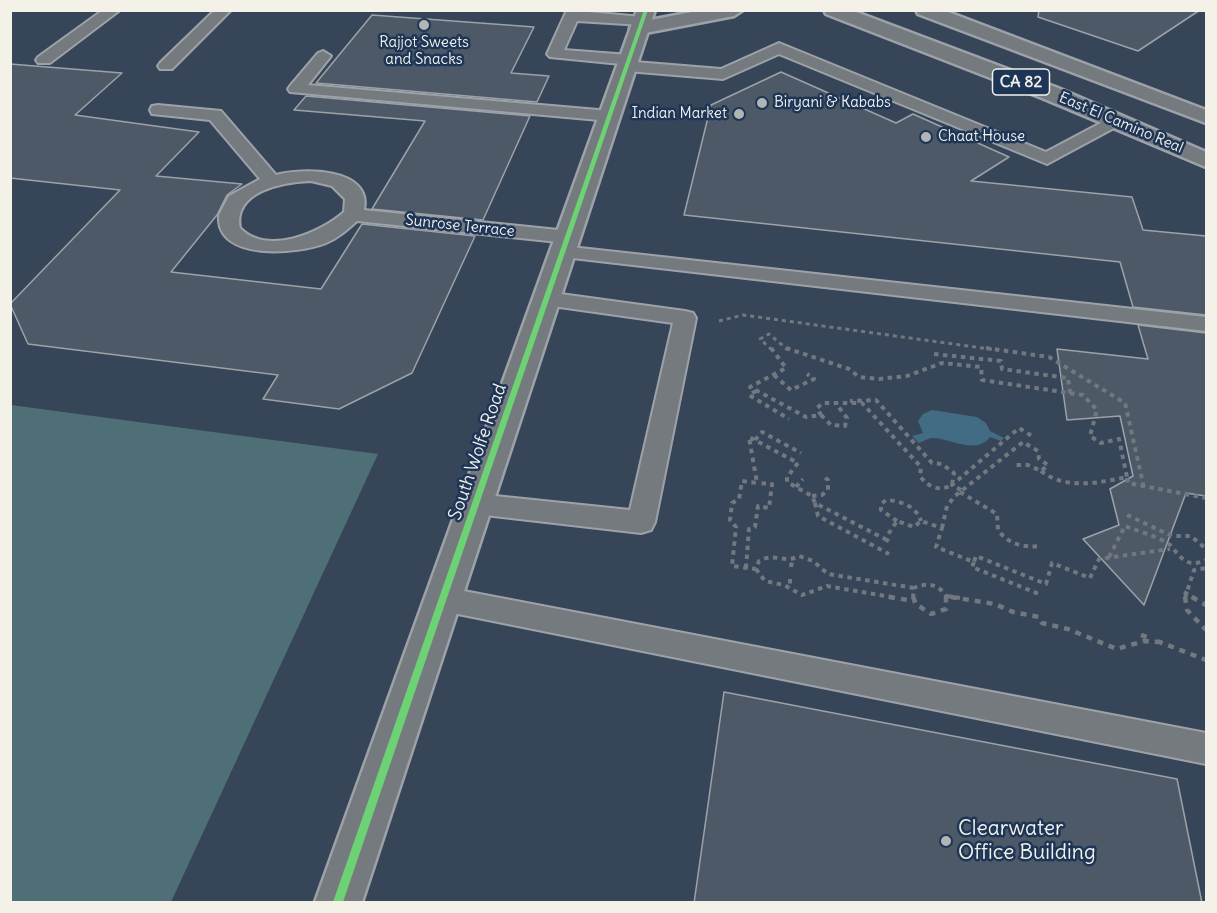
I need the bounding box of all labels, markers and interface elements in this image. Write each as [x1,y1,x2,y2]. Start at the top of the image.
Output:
marker: Rajjot Sweets and Snacks [417,18,431,32]
place label: Rajjot Sweets and Snacks [379,34,469,69]
road number: CA 82 [992,69,1050,95]
street label: East El Camino Real [1056,89,1186,157]
place label: Biryani & Kababs [774,94,891,112]
marker: Biryani & Kababs [755,96,769,110]
place label: Indian Market [631,105,727,123]
marker: Indian Market [732,107,746,121]
place label: Chaat House [938,128,1025,146]
marker: Chaat House [919,130,933,144]
street label: Sunrose Terrace [405,211,515,241]
street label: South Wolfe Road [445,381,511,523]
place label: Clearwater Office Building [958,816,1096,866]
marker: Clearwater Office Building [939,834,953,848]

